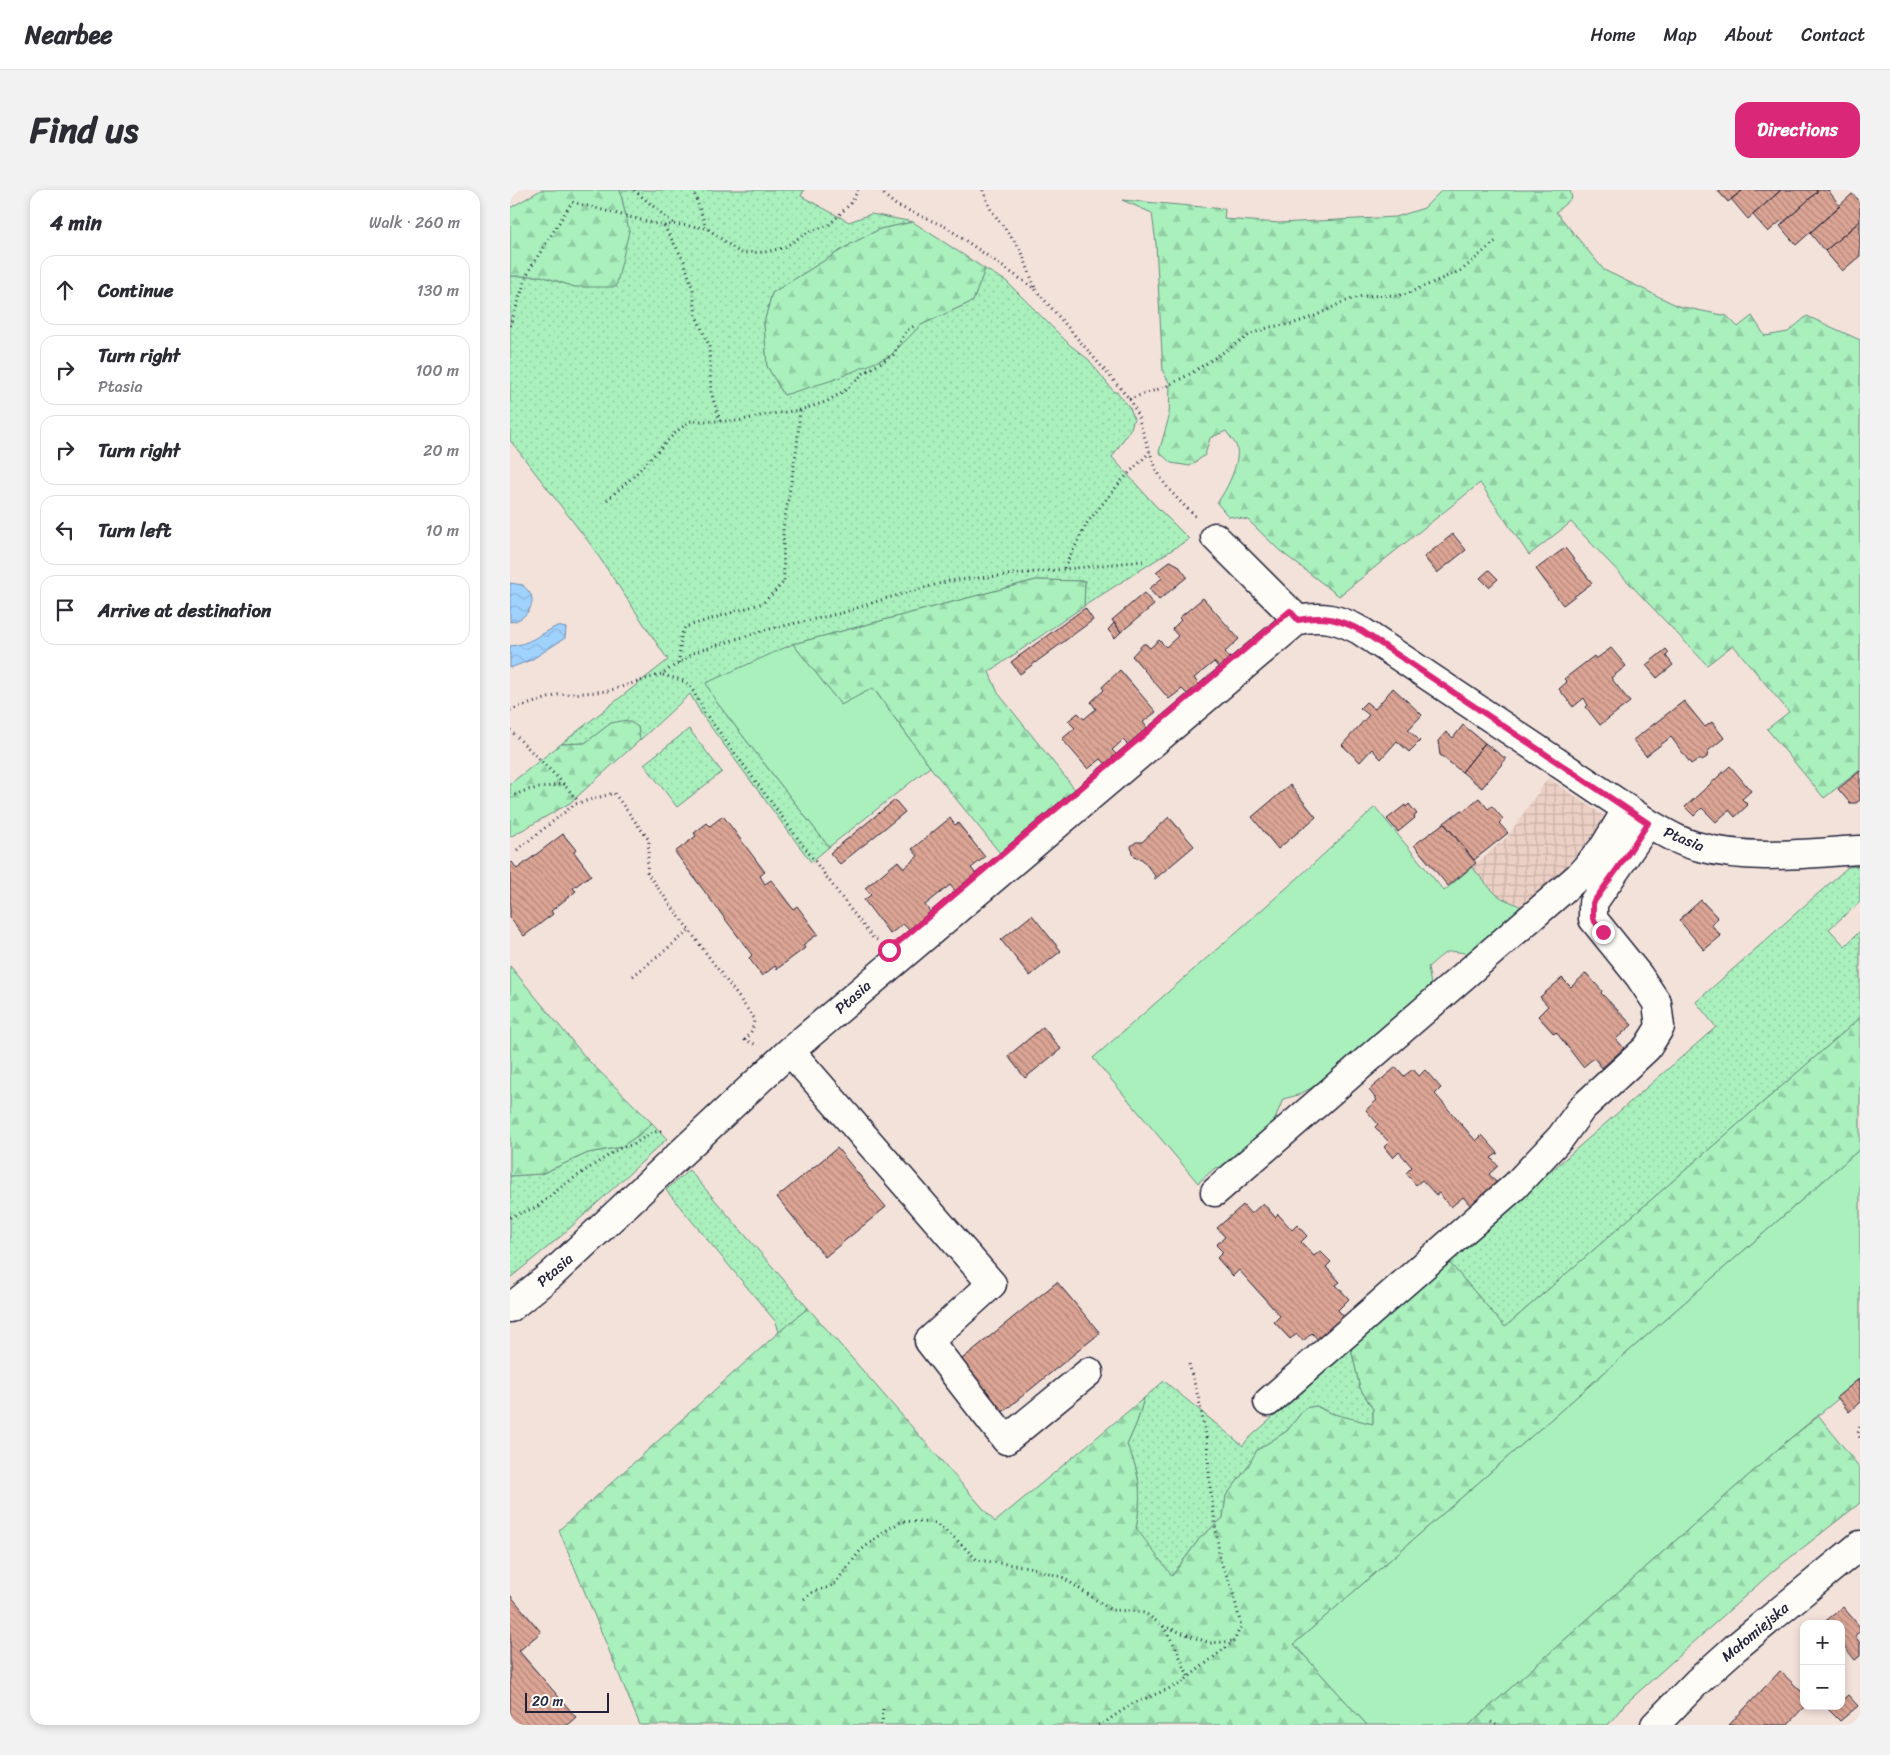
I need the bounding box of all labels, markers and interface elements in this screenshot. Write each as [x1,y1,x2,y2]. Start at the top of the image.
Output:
text: Nearbee [25,14,113,56]
text: Home [1591,19,1636,51]
text: Map [1664,19,1697,51]
text: About [1725,19,1773,51]
text: Contact [1801,19,1865,51]
text: Find us [30,99,138,161]
button: Directions [1735,102,1860,158]
text: 4 min [50,204,102,242]
text: Walk · 260 m [369,208,460,237]
text: Continue [98,274,174,307]
icon: ahead [51,276,79,304]
text: 130 m [417,276,459,305]
text: Turn right [98,339,180,372]
icon: right [51,356,79,384]
text: 100 m [415,356,459,385]
text: Ptasia [98,372,143,401]
text: Turn right [98,434,180,467]
icon: right [51,436,79,464]
text: 20 m [423,436,459,465]
text: Turn left [98,514,171,547]
icon: left [51,516,79,544]
text: 10 m [426,516,459,545]
text: Arrive at destination [98,594,271,627]
icon: arrive [51,596,79,624]
street label: Ptasia [1660,819,1709,859]
route end [1592,921,1615,944]
route start [878,939,901,962]
street label: Ptasia [829,973,878,1021]
street label: Ptasia [531,1246,580,1294]
street label: Małomiejska [1715,1595,1795,1668]
map controls [1800,1620,1845,1710]
button: + [1800,1620,1845,1665]
button: − [1800,1665,1845,1710]
text: 20 m [532,1689,563,1714]
scale bar [525,1690,609,1713]

